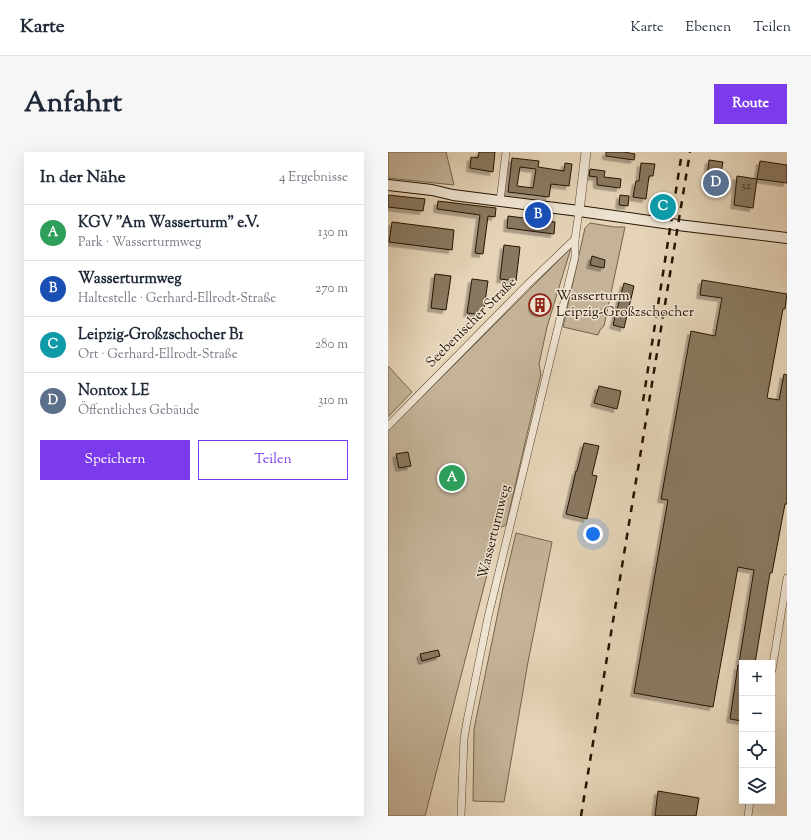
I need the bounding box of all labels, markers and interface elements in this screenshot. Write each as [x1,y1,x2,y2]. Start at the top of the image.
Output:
text: Karte [20,14,65,41]
text: Karte [631,18,664,38]
text: Ebenen [686,18,731,38]
text: Teilen [753,18,791,38]
text: Anfahrt [24,84,122,124]
button: Route [714,84,787,124]
text: In der Nähe [40,166,126,190]
pin: D [703,168,729,198]
text: 4 Ergebnisse [279,169,348,187]
house number: 32 [741,177,752,195]
pin: C [650,192,676,222]
pin: B [525,200,551,230]
text: KGV "Am Wasserturm" e.V. [78,213,259,234]
text: A [48,224,58,242]
text: 130 m [318,224,348,242]
text: Park · Wasserturmweg [78,234,201,252]
text: Wasserturmweg [78,269,182,290]
street label: Seebenischer Straße [422,273,522,373]
text: B [49,280,57,298]
text: 270 m [315,280,348,298]
place label: Wasserturm Leipzig-Großzschocher [556,287,695,323]
text: Haltestelle · Gerhard-Ellrodt-Straße [78,290,276,308]
building icon: Wasserturm Leipzig-Großzschocher [527,292,553,318]
text: Leipzig-Großzschocher B1 [78,325,244,346]
text: C [48,336,58,354]
text: 280 m [315,336,348,354]
text: Ort · Gerhard-Ellrodt-Straße [78,346,238,364]
text: Nontox LE [78,381,149,402]
text: D [48,392,58,410]
text: 310 m [318,392,348,410]
text: Öffentliches Gebäude [78,402,200,420]
button: Speichern [40,440,190,480]
button: Teilen [198,440,348,480]
pin: A [439,463,465,493]
street label: Wasserturmweg [474,483,516,581]
your location [583,524,603,544]
map controls [739,660,775,804]
button: + [739,660,775,696]
button: − [739,696,775,732]
button: locate [739,732,775,768]
button: layers [739,768,775,804]

